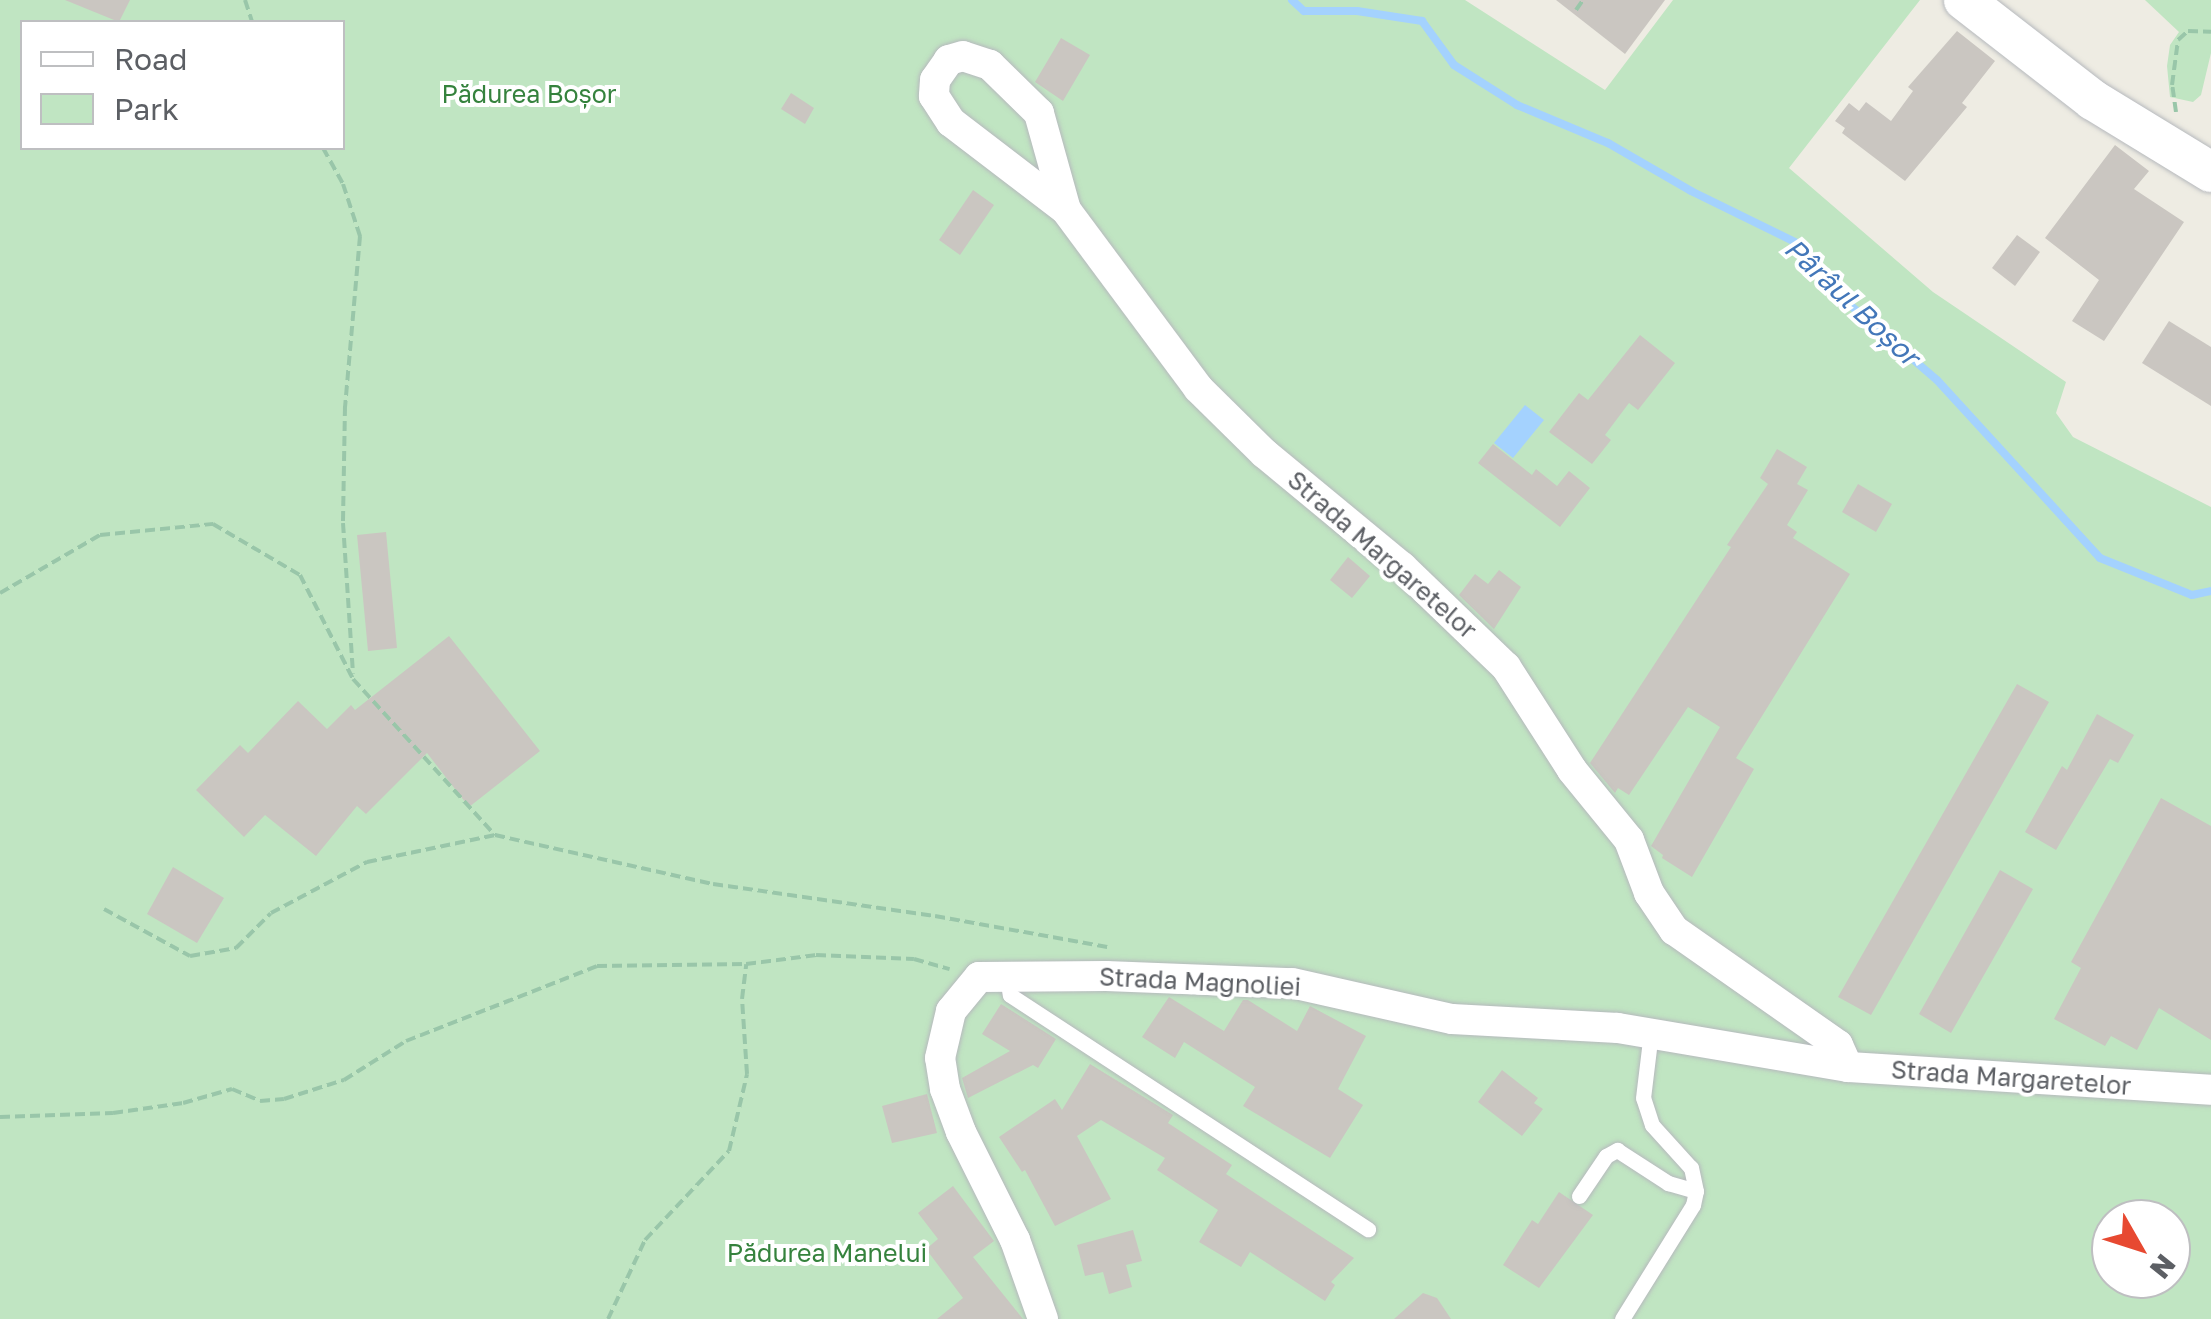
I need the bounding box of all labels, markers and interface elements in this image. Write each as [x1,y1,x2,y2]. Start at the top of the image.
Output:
legend [20,20,345,150]
text: Road [114,41,188,77]
park label: Pădurea Boșor [442,79,616,109]
text: Park [114,91,179,127]
water label: Pârâul Boșor [1778,231,1926,373]
street label: Strada Margaretelor [1281,465,1483,645]
street label: Strada Magnoliei [1098,962,1302,1002]
street label: Strada Margaretelor [1890,1055,2132,1101]
north arrow [2091,1199,2191,1299]
park label: Pădurea Manelui [727,1238,927,1268]
text: N [2144,1248,2183,1286]

